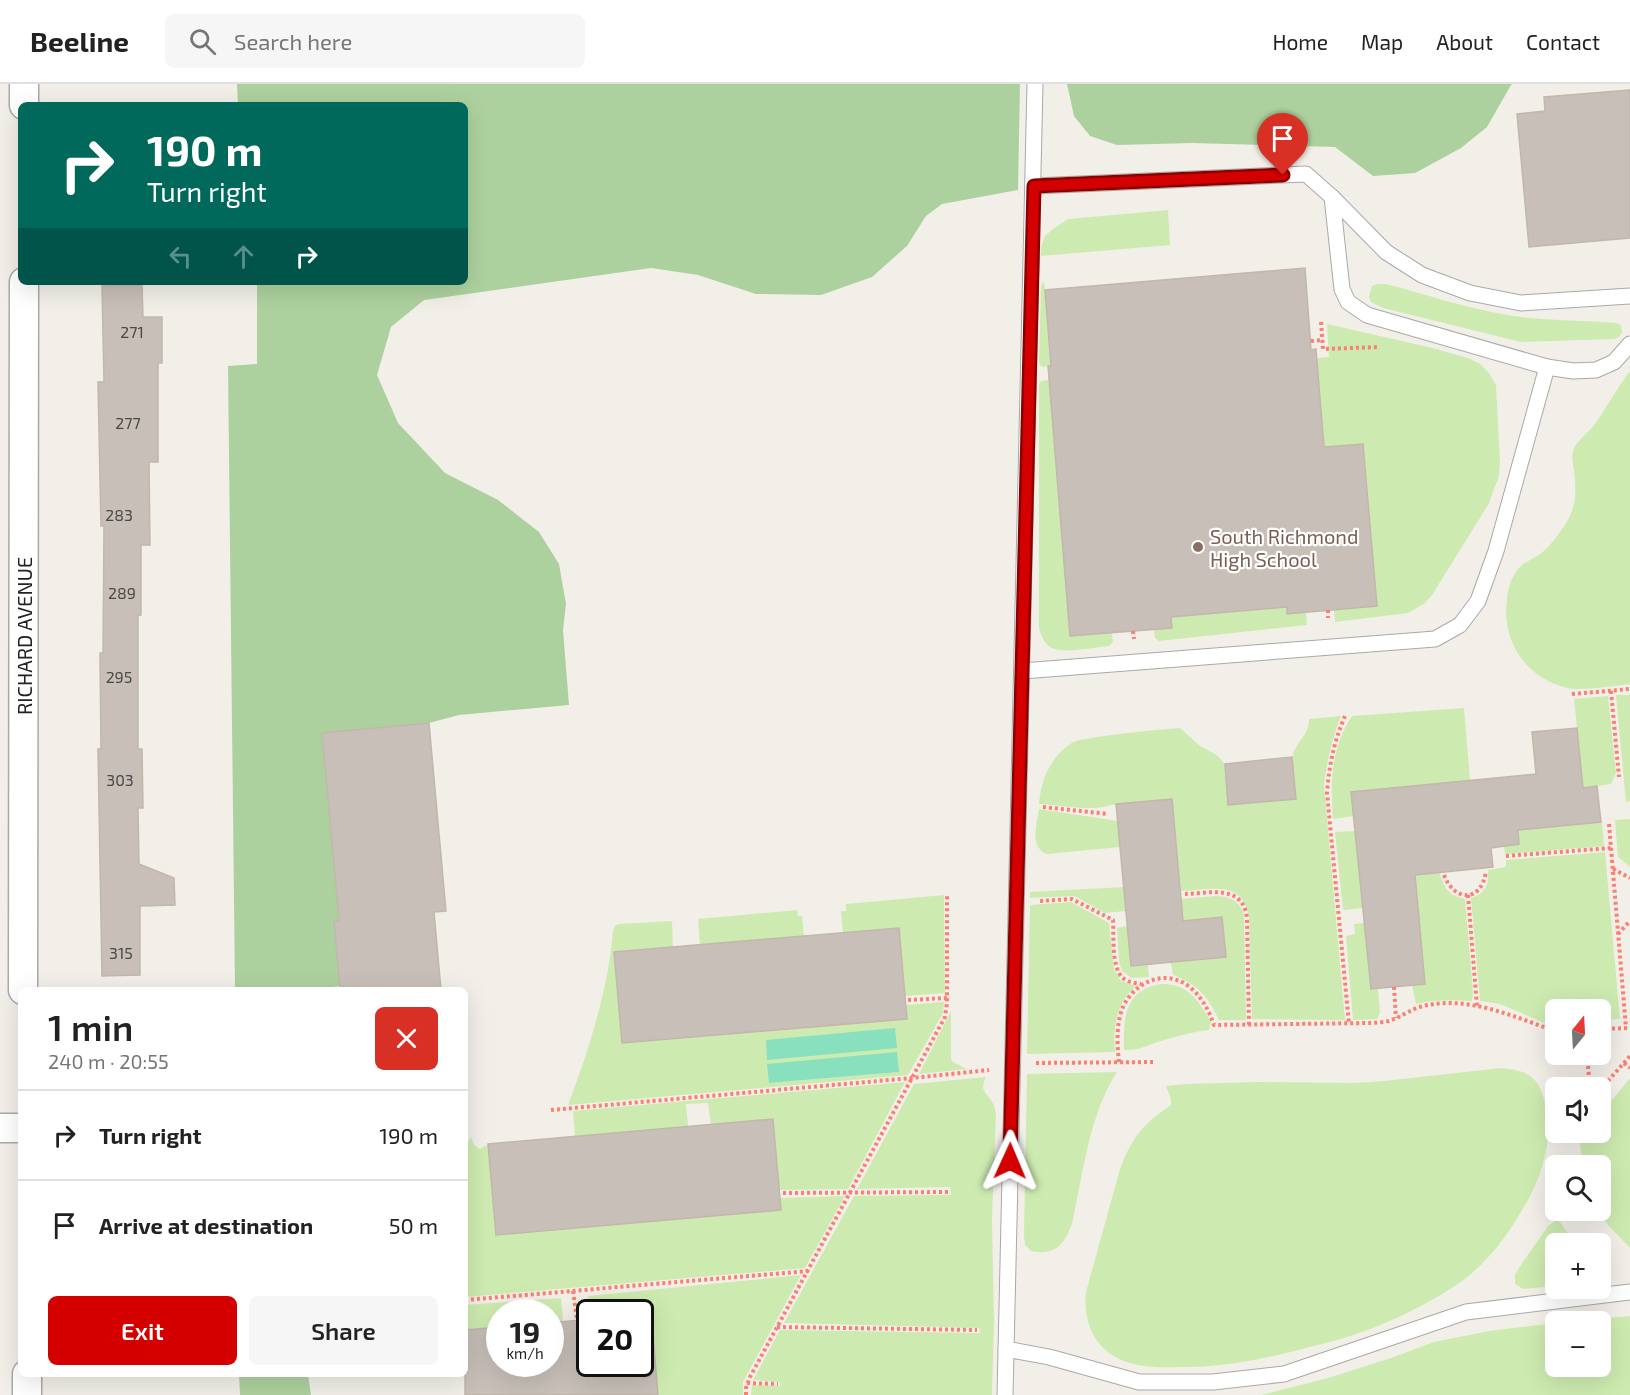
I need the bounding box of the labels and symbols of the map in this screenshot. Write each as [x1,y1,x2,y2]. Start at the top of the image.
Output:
pin [1257,113,1308,175]
house number: 271 [120,322,144,341]
house number: 277 [115,413,141,432]
house number: 283 [105,505,133,524]
place label: South Richmond High School [1210,524,1358,571]
marker: South Richmond High School [1191,540,1205,554]
street label: RICHARD AVENUE [12,557,36,715]
house number: 289 [108,583,136,602]
house number: 295 [106,667,132,686]
house number: 303 [106,770,134,789]
house number: 315 [109,943,133,962]
north arrow [1545,999,1611,1065]
position arrow [978,1129,1042,1193]
speed limit sign: 20 [576,1299,654,1377]

